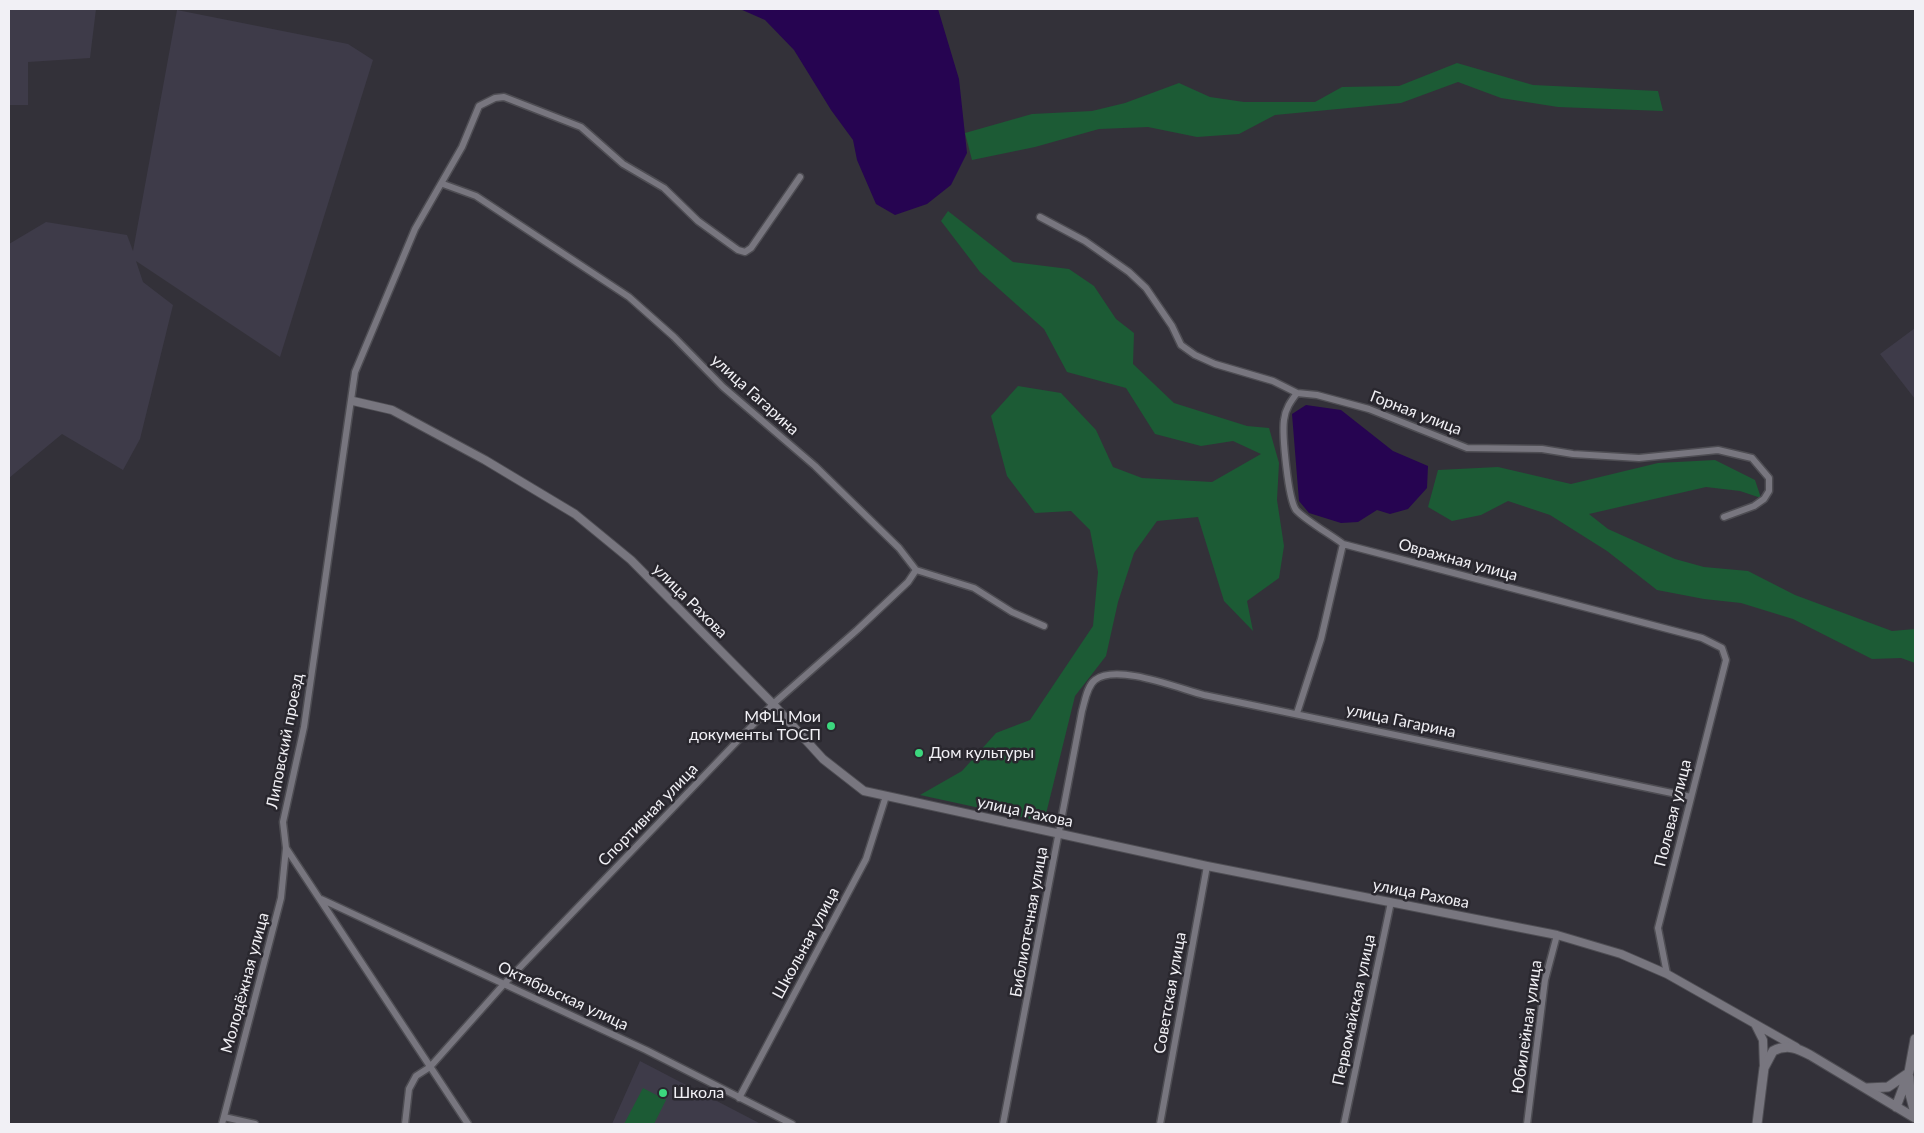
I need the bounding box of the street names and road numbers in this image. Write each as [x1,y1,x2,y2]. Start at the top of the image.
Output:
street label: улица Гагарина [707,351,803,439]
street label: Горная улица [1368,387,1464,439]
street label: Овражная улица [1396,535,1520,585]
street label: улица Рахова [649,560,731,642]
street label: Липовский проезд [262,672,308,810]
street label: улица Гагарина [1344,700,1458,742]
street label: Полевая улица [1650,757,1696,869]
street label: Спортивная улица [594,760,702,870]
street label: улица Рахова [975,792,1075,832]
street label: Библиотечная улица [1006,845,1052,999]
street label: улица Рахова [1371,875,1471,913]
street label: Школьная улица [769,884,843,1002]
street label: Молодёжная улица [217,911,273,1055]
street label: Советская улица [1150,931,1190,1055]
street label: Первомайская улица [1329,933,1379,1087]
street label: Октябрьская улица [495,957,631,1035]
street label: Юбилейная улица [1508,959,1546,1095]

